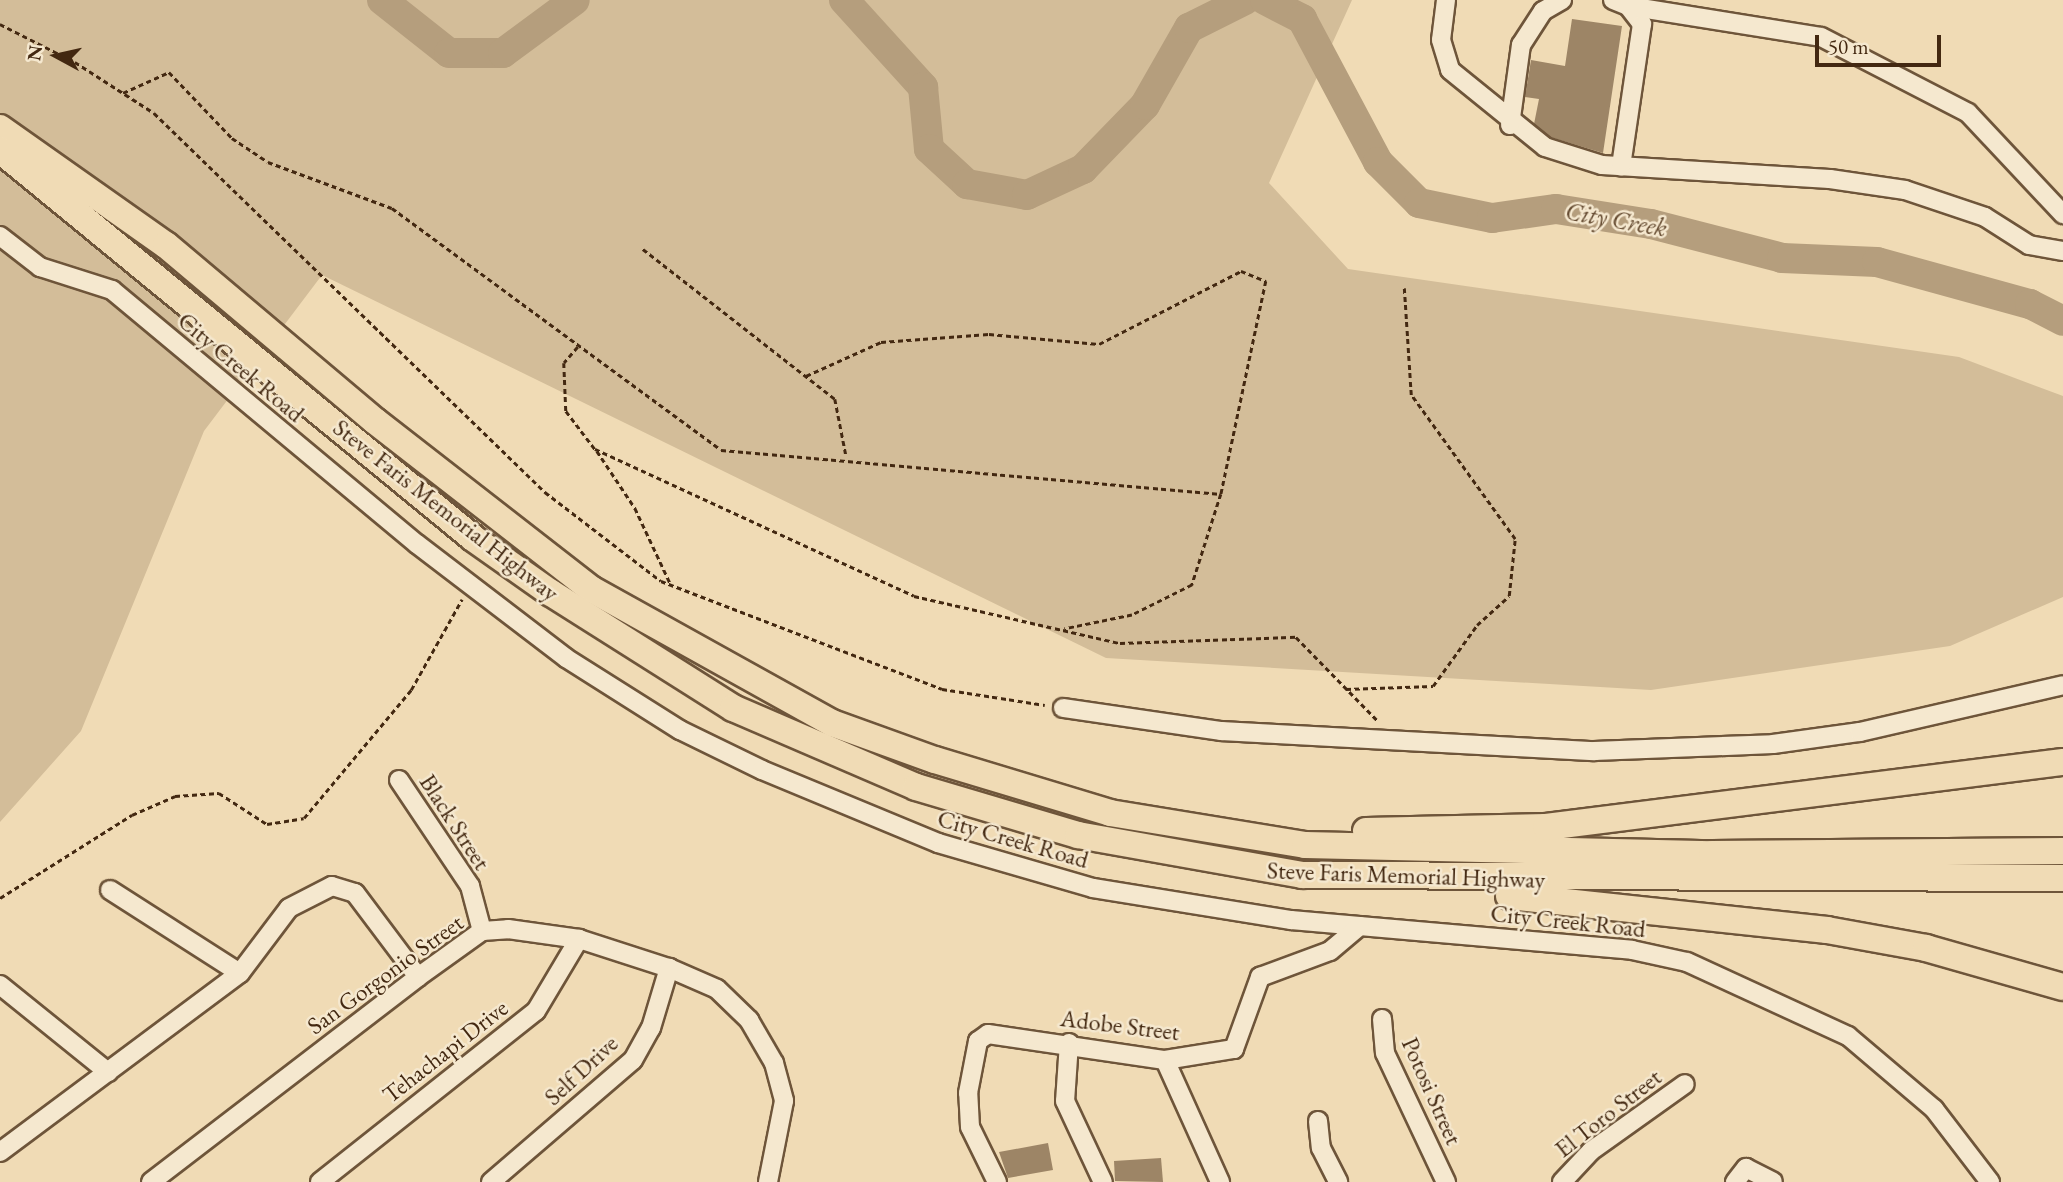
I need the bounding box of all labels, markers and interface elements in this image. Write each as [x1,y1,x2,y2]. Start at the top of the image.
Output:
north arrow [21,21,91,91]
scale bar [1818,21,1944,65]
text: 50 m [1828,33,1869,60]
text: N [21,44,48,62]
water label: City Creek [1563,196,1669,244]
street label: City Creek Road [172,306,310,428]
street label: Steve Faris Memorial Highway [328,413,564,607]
street label: Black Street [414,769,496,875]
street label: City Creek Road [934,804,1092,874]
street label: Steve Faris Memorial Highway [1266,856,1546,894]
street label: City Creek Road [1489,899,1647,943]
street label: San Gorgonio Street [301,908,469,1040]
street label: Tehachapi Drive [377,993,513,1109]
street label: Adobe Street [1059,1003,1181,1047]
street label: Self Drive [538,1029,624,1111]
street label: Potosi Street [1396,1033,1468,1149]
street label: El Toro Street [1549,1063,1667,1163]

